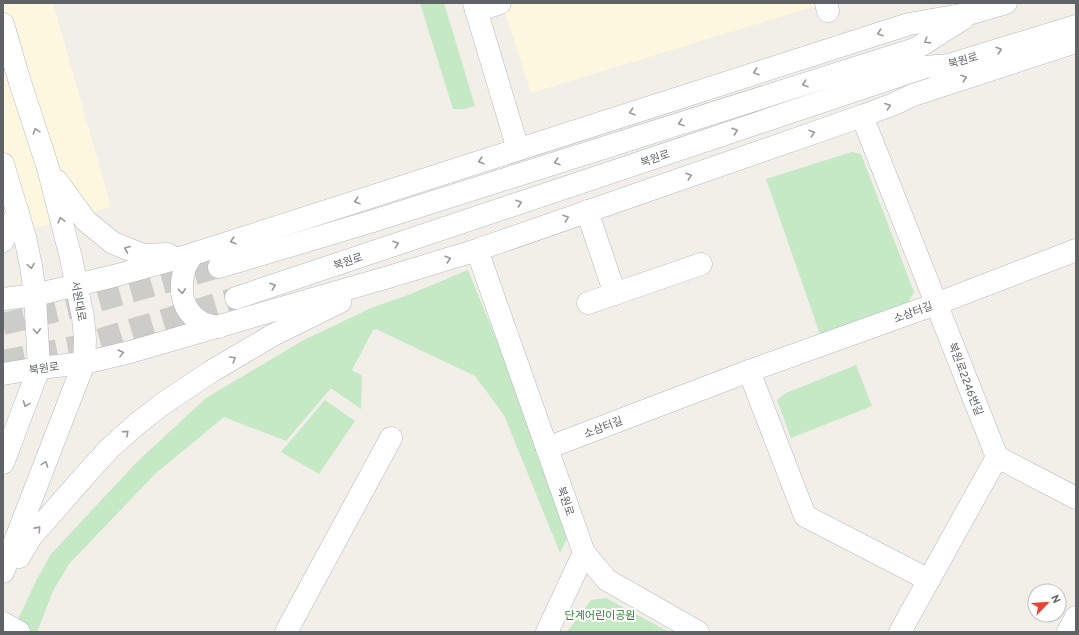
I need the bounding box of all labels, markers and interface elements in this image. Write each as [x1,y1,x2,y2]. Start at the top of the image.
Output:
one-way arrow [876,28,883,37]
one-way arrow [924,36,931,44]
one-way arrow [996,46,1003,55]
street label: 북원로 [947,50,980,72]
one-way arrow [753,68,760,76]
one-way arrow [960,75,967,83]
one-way arrow [801,79,808,87]
one-way arrow [884,103,891,111]
one-way arrow [629,107,636,116]
one-way arrow [678,118,685,127]
one-way arrow [32,127,41,134]
one-way arrow [732,127,739,135]
one-way arrow [808,129,815,138]
street label: 북원로 [639,147,672,171]
one-way arrow [477,156,484,165]
one-way arrow [554,157,561,166]
one-way arrow [686,172,693,180]
one-way arrow [354,196,361,205]
one-way arrow [516,199,523,208]
one-way arrow [563,215,570,223]
one-way arrow [58,217,66,223]
one-way arrow [230,236,237,245]
one-way arrow [392,241,399,249]
one-way arrow [124,245,131,253]
street label: 북원로 [332,250,365,274]
one-way arrow [444,255,451,264]
one-way arrow [26,263,34,269]
street label: 서원대로 [68,280,88,322]
one-way arrow [269,282,276,291]
one-way arrow [178,288,187,294]
street label: 소삼터길 [892,299,935,326]
one-way arrow [33,328,42,334]
street label: 북원로2246번길 [945,341,985,418]
one-way arrow [118,350,125,358]
one-way arrow [229,357,236,364]
street label: 북원로 [28,360,60,378]
one-way arrow [22,401,31,408]
street label: 소삼터길 [582,414,625,442]
one-way arrow [122,431,129,438]
one-way arrow [41,461,49,468]
street label: 북원로 [553,485,577,518]
one-way arrow [33,526,40,533]
north arrow [1027,583,1067,623]
text: N [1047,593,1063,606]
park label: 단계어린이공원 [565,609,635,623]

